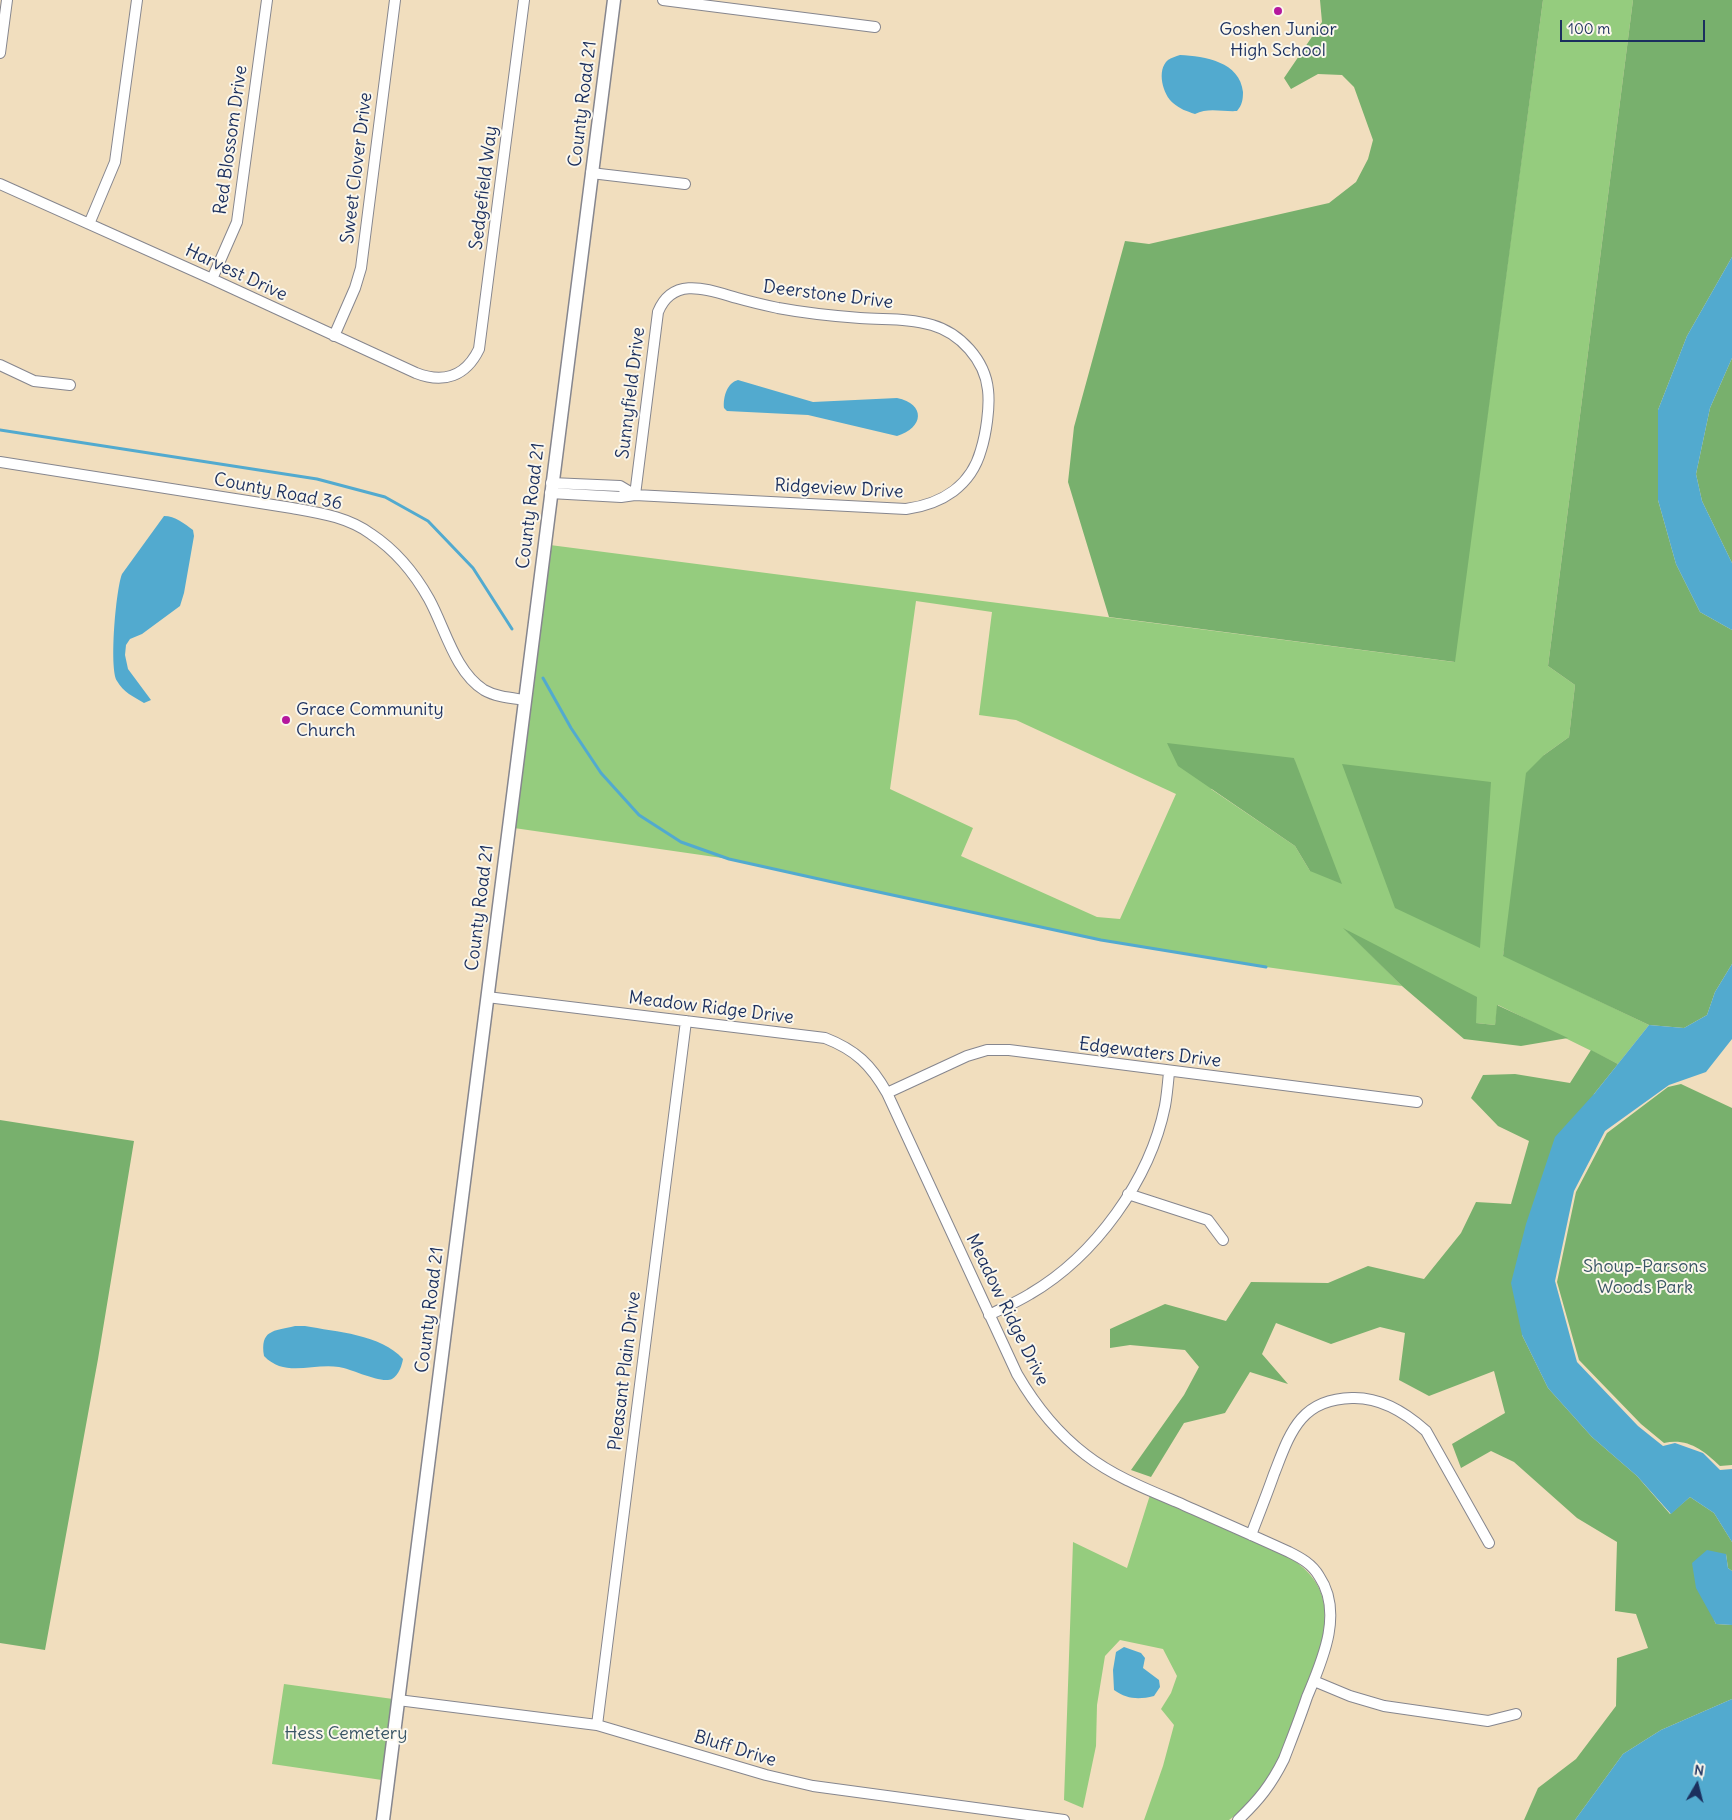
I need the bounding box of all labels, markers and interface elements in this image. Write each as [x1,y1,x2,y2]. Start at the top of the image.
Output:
marker: Goshen Junior High School [1272,5,1284,17]
scale bar [1562,10,1707,42]
place label: Goshen Junior High School [1219,19,1337,62]
text: 100 m [1568,19,1610,38]
street label: County Road 21 [565,40,601,168]
street label: Red Blossom Drive [210,64,252,216]
street label: Sweet Clover Drive [337,91,377,245]
street label: Sedgefield Way [466,125,502,251]
street label: Harvest Drive [182,240,290,306]
street label: Deerstone Drive [762,276,894,314]
street label: Sunnyfield Drive [612,326,650,460]
street label: County Road 21 [513,442,549,570]
street label: County Road 36 [212,469,344,515]
street label: Ridgeview Drive [774,475,904,503]
place label: Grace Community Church [296,699,444,742]
marker: Grace Community Church [280,714,292,726]
street label: County Road 21 [462,844,498,972]
street label: Meadow Ridge Drive [627,987,795,1029]
street label: Edgewaters Drive [1078,1034,1222,1072]
street label: Meadow Ridge Drive [961,1231,1053,1389]
street label: County Road 21 [412,1246,448,1374]
park label: Shoup-Parsons Woods Park [1583,1256,1707,1298]
street label: Pleasant Plain Drive [605,1290,645,1452]
park label: Hess Cemetery [285,1723,407,1745]
street label: Bluff Drive [691,1726,779,1772]
north arrow [1672,1760,1722,1810]
text: N [1693,1761,1705,1780]

